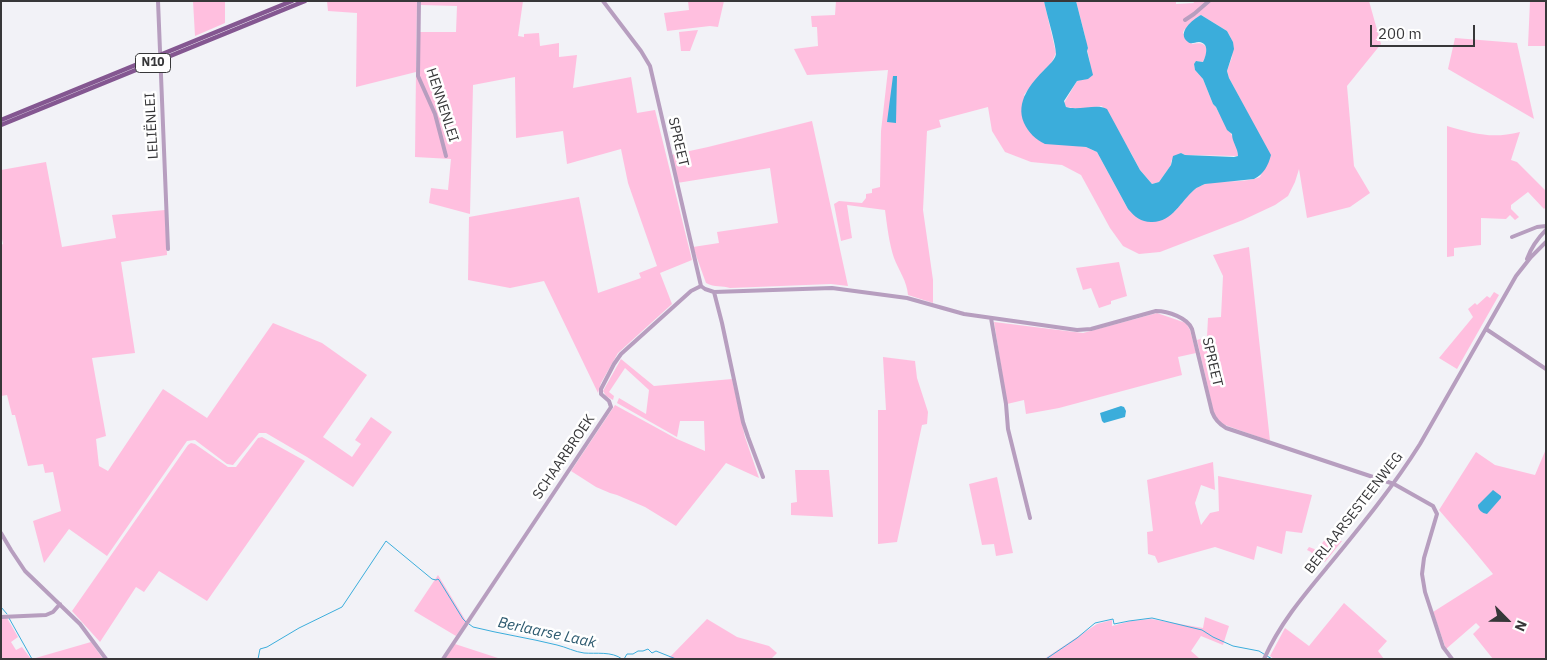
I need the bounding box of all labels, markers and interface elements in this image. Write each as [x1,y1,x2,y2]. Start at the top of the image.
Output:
scale bar [1372,15,1477,47]
text: 200 m [1378,24,1422,43]
road number: N10 [136,54,170,72]
street label: HENNENLEI [422,66,462,144]
street label: LELIËNLEI [142,92,162,160]
street label: SPREET [664,116,692,168]
street label: SPREET [1198,336,1226,388]
street label: SCHAARBROEK [529,411,599,503]
street label: BERLAARSESTEENWEG [1301,449,1407,577]
north arrow [1482,595,1532,645]
water label: Berlaarse Laak [496,614,598,652]
text: N [1511,618,1531,634]

